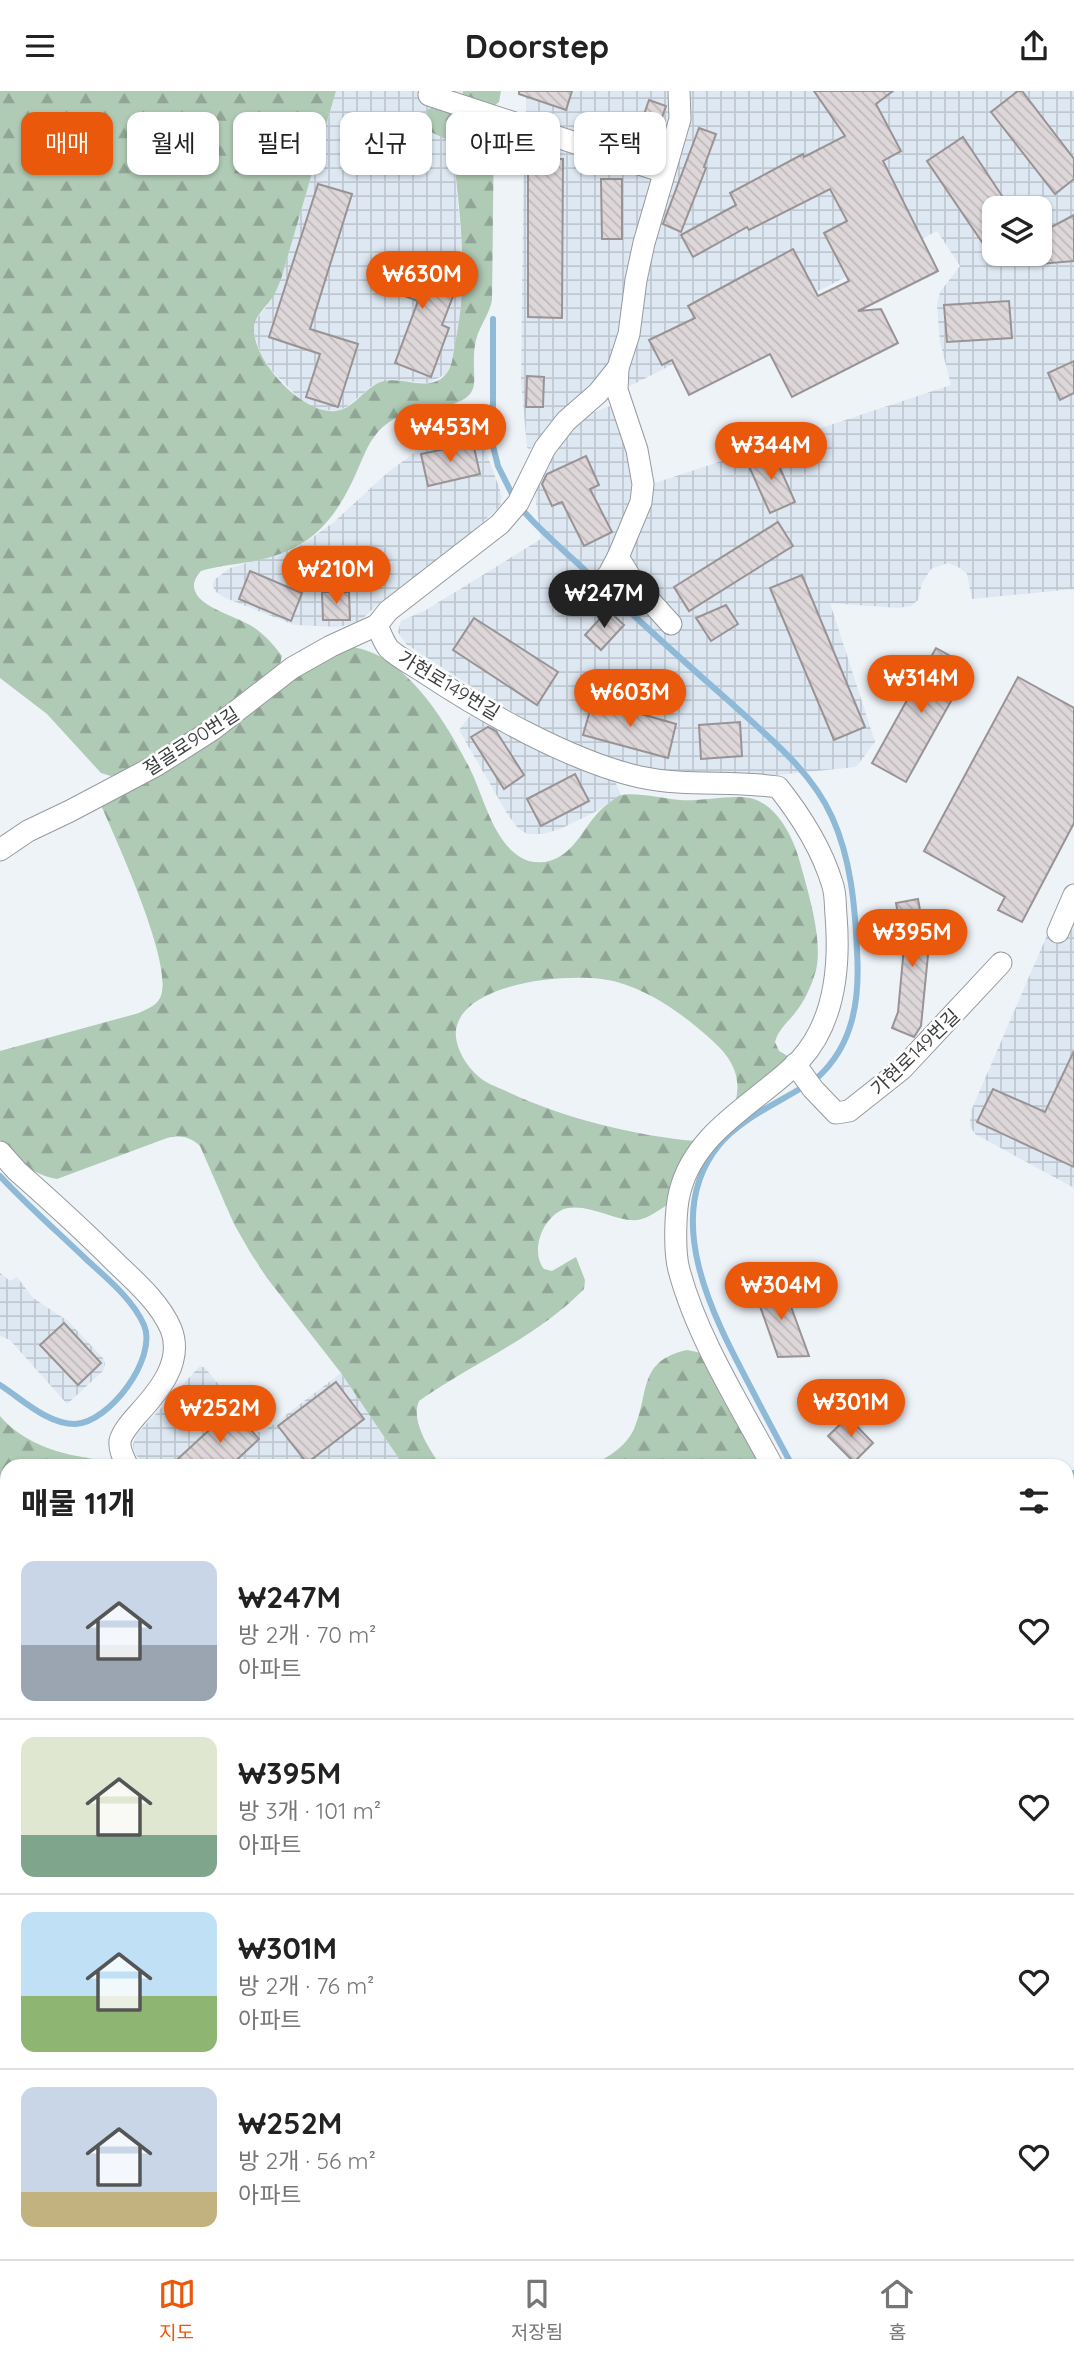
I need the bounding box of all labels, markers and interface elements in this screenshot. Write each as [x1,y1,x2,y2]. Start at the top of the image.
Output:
text: Doorstep [465,26,609,66]
icon: menu [21,27,59,65]
icon: share [1015,27,1053,65]
chip: 매매 [21,112,113,175]
chip: 월세 [127,112,219,175]
chip: 필터 [233,112,326,175]
chip: 신규 [340,112,432,175]
chip: 아파트 [446,112,560,175]
chip: 주택 [574,112,666,175]
map controls [982,196,1052,266]
button: layers [982,196,1052,266]
pin: ₩630M [373,251,471,311]
text: ₩630M [382,259,462,288]
pin: ₩453M [401,405,499,464]
text: ₩453M [410,412,490,441]
pin: ₩344M [722,423,820,482]
text: ₩344M [731,430,811,459]
pin: ₩210M [287,547,385,606]
text: ₩210M [298,554,374,583]
pin: ₩247M [555,571,653,630]
text: ₩247M [564,578,644,607]
street label: 가현로149번길 [394,645,504,725]
pin: ₩314M [872,655,970,715]
text: ₩314M [883,663,959,692]
pin: ₩603M [581,669,679,729]
text: ₩603M [590,677,670,706]
street label: 절골로90번길 [139,701,243,781]
pin: ₩395M [863,909,961,969]
text: ₩395M [872,917,952,946]
street label: 가현로149번길 [866,1004,964,1100]
pin: ₩304M [732,1263,830,1322]
text: ₩304M [741,1270,821,1299]
pin: ₩301M [802,1379,900,1439]
pin: ₩252M [171,1385,269,1445]
text: ₩301M [813,1387,889,1416]
text: ₩252M [180,1393,260,1422]
icon: filters [1015,1482,1053,1520]
text: 매물 11개 [21,1484,136,1522]
text: ₩247M [238,1578,341,1616]
icon: home [77,1589,161,1673]
icon: heart [1015,1612,1053,1650]
text: 방 2개 · 70 m² [238,1620,376,1649]
text: 아파트 [238,1654,301,1683]
text: ₩395M [238,1754,341,1792]
icon: home [77,1765,161,1849]
icon: heart [1015,1788,1053,1826]
text: 방 3개 · 101 m² [238,1796,381,1825]
text: 아파트 [238,1830,301,1859]
text: ₩301M [238,1929,337,1967]
icon: home [77,1940,161,2024]
icon: heart [1015,1963,1053,2001]
text: 방 2개 · 76 m² [238,1971,374,2000]
text: 아파트 [238,2005,301,2034]
text: ₩252M [238,2104,342,2142]
icon: home [77,2115,161,2199]
icon: heart [1015,2138,1053,2176]
text: 방 2개 · 56 m² [238,2146,376,2175]
text: 아파트 [238,2180,301,2209]
tab: 지도 [158,2275,196,2344]
tab: 저장됨 [511,2275,563,2344]
tab: 홈 [878,2275,916,2344]

